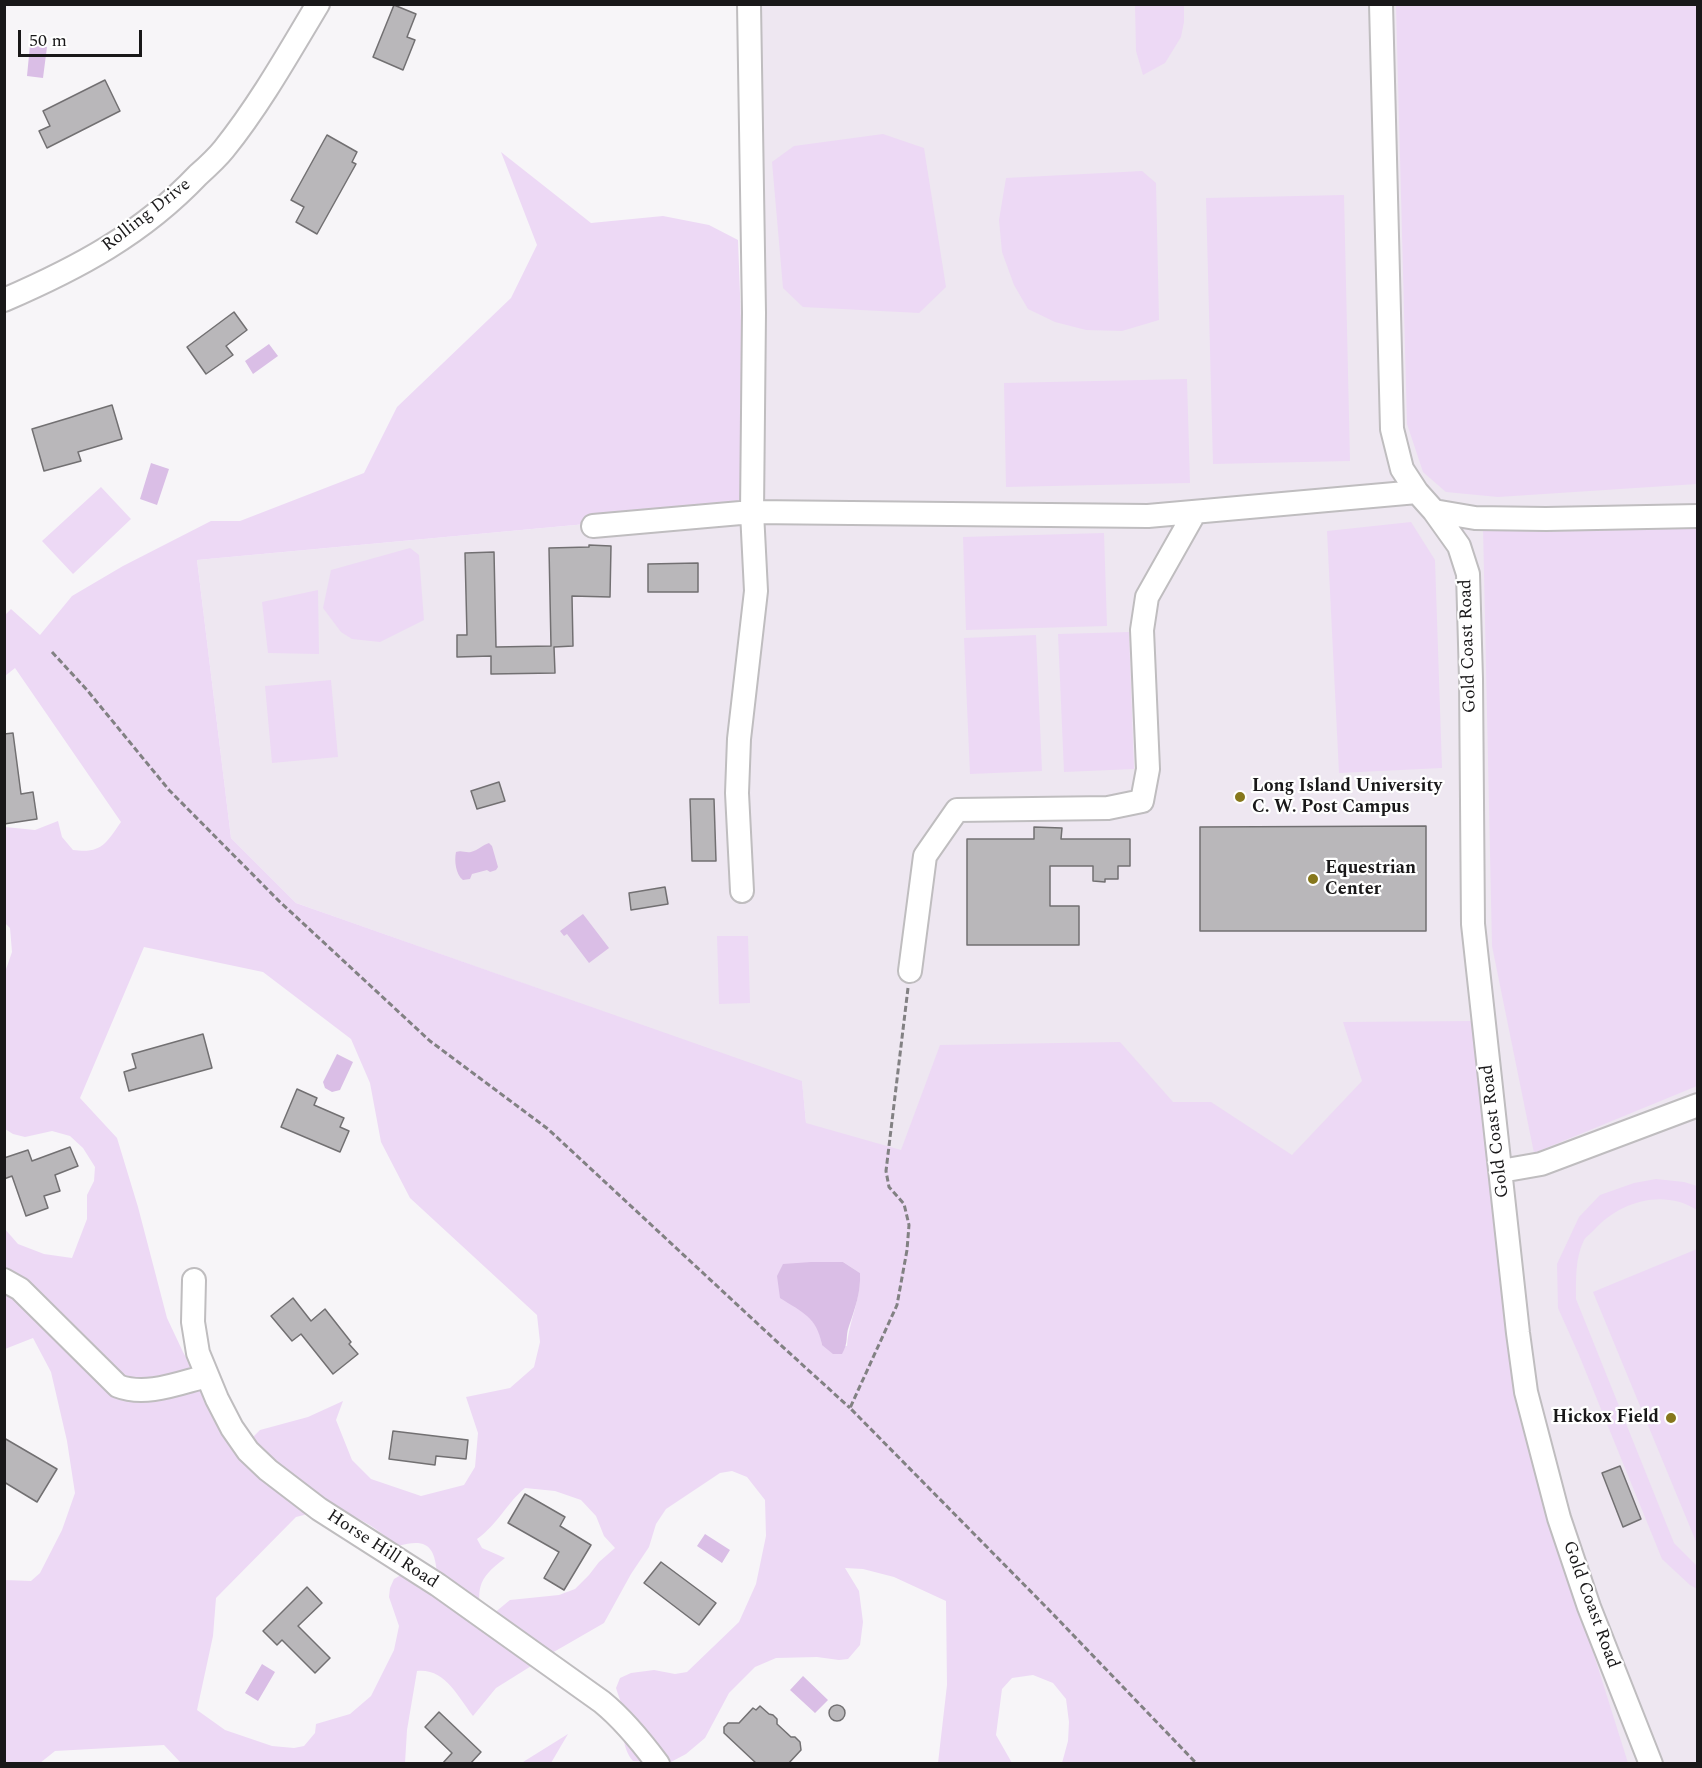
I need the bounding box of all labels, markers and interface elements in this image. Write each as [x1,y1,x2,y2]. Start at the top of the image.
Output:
scale bar [21,18,146,56]
text: 50 m [29,27,67,54]
street label: Rolling Drive [98,175,196,257]
street label: Gold Coast Road [1456,579,1482,713]
place label: Long Island University C. W. Post Campus [1252,776,1442,818]
marker: Long Island University C. W. Post Campus [1233,790,1247,804]
place label: Equestrian Center [1325,858,1416,900]
marker: Equestrian Center [1306,872,1320,886]
street label: Gold Coast Road [1477,1063,1515,1199]
place label: Hickox Field [1552,1407,1659,1429]
marker: Hickox Field [1664,1411,1678,1425]
street label: Horse Hill Road [322,1506,442,1594]
street label: Gold Coast Road [1557,1538,1623,1672]

